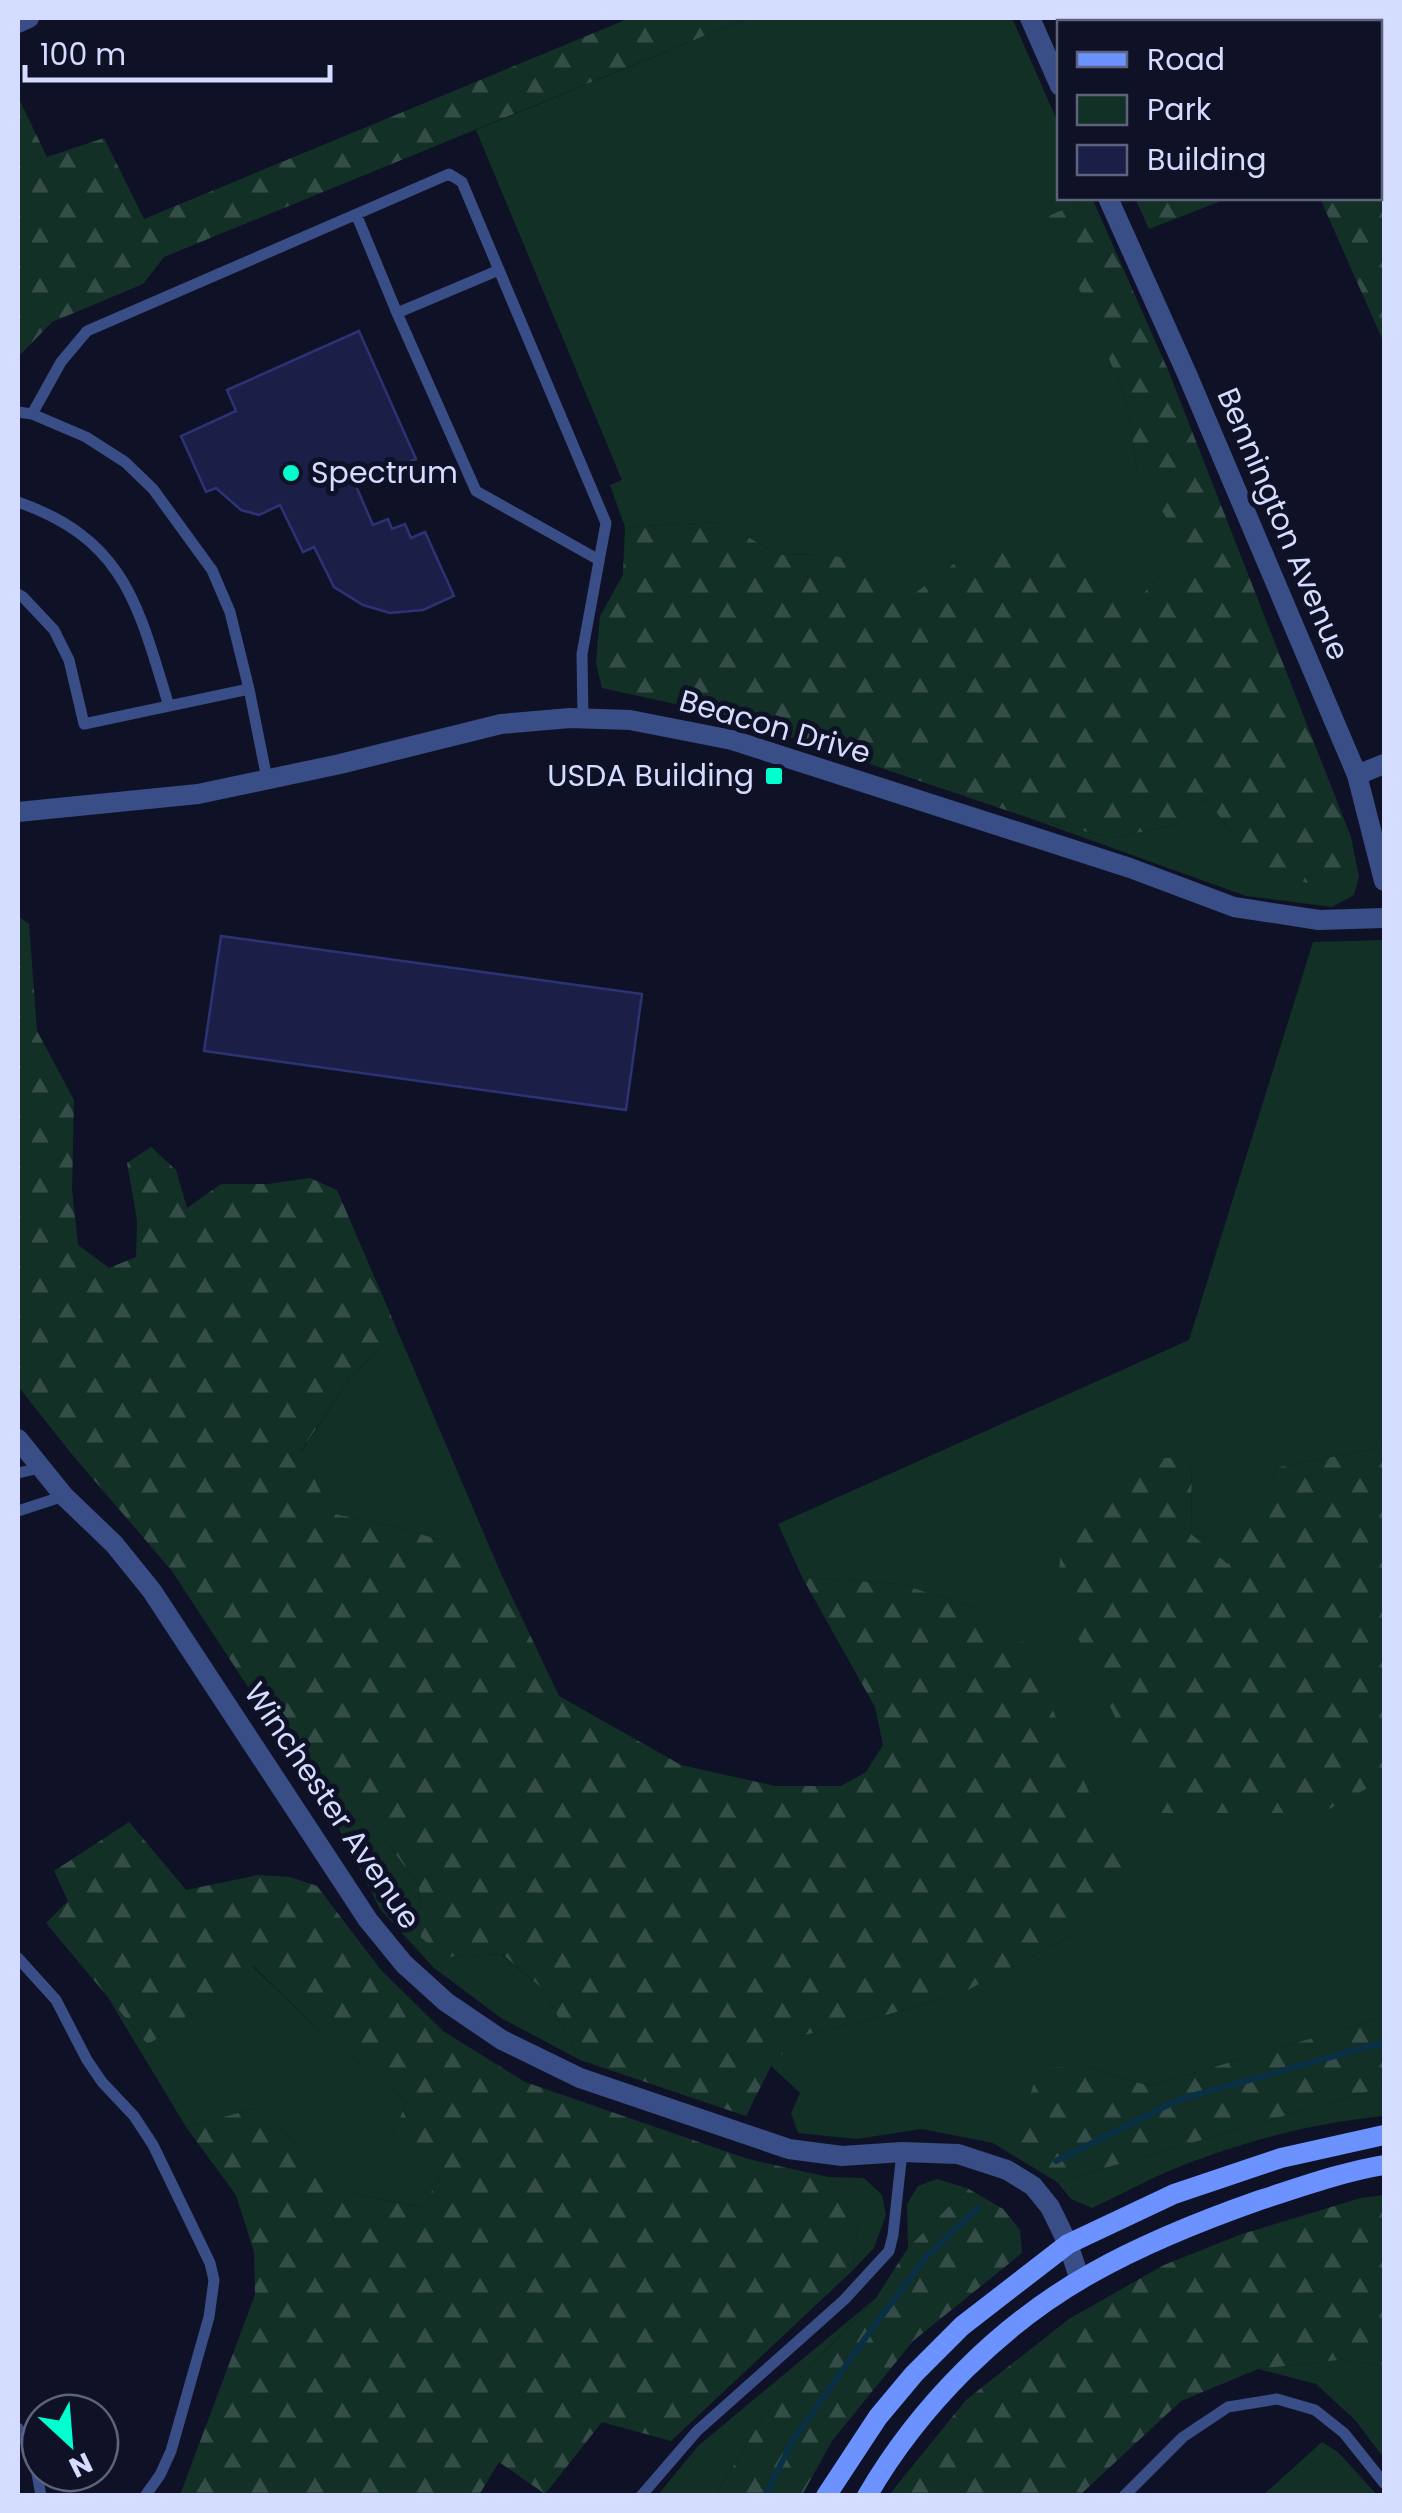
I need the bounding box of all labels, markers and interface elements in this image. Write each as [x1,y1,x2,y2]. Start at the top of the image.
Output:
scale bar [25,20,330,82]
legend [1057,20,1382,200]
text: 100 m [40,33,126,76]
text: Road [1147,38,1225,81]
text: Park [1147,88,1212,131]
text: Building [1147,138,1267,181]
street label: Bennington Avenue [1207,381,1360,667]
place label: Spectrum [311,451,458,494]
marker: Spectrum [280,462,302,484]
street label: Beacon Drive [674,679,876,774]
place label: USDA Building [547,754,754,797]
marker: USDA Building [763,765,785,787]
street label: Winchester Avenue [234,1674,431,1938]
north arrow [20,2393,120,2493]
text: N [63,2443,99,2487]

